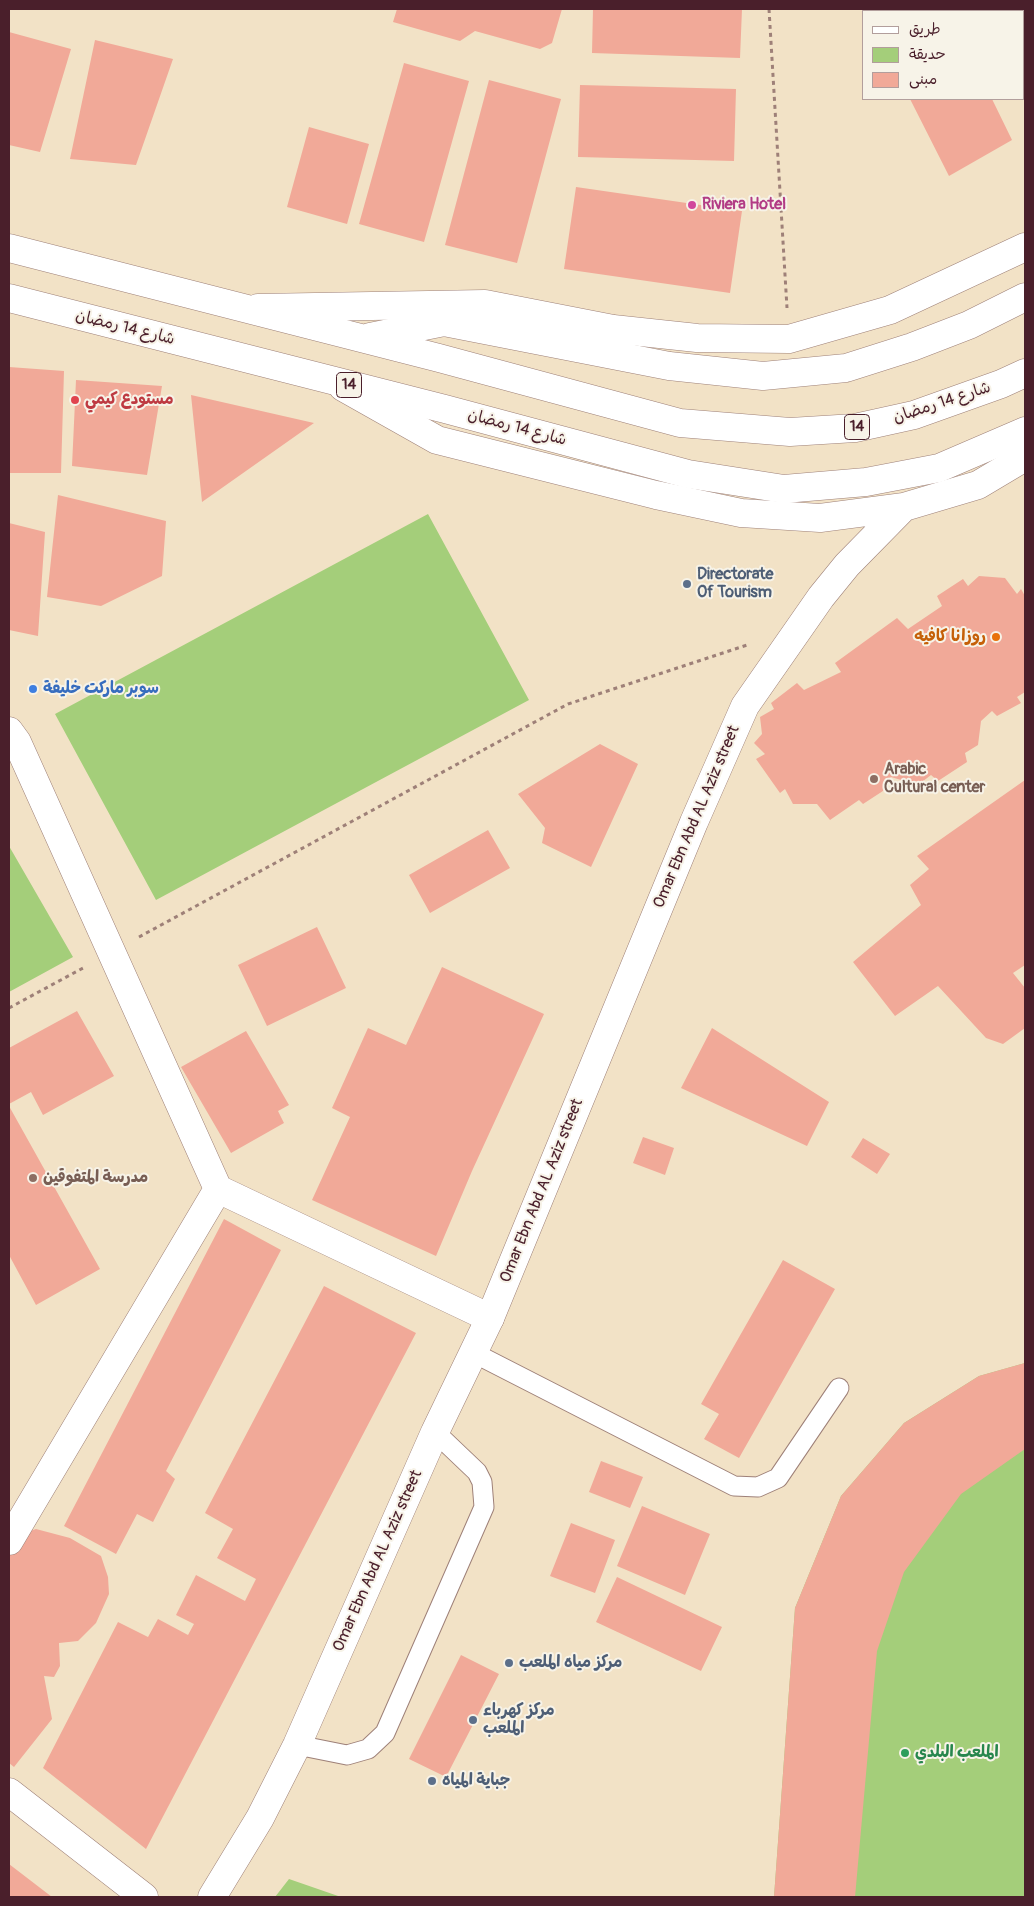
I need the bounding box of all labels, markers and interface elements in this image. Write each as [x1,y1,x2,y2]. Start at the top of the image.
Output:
legend [862,10,1024,100]
text: طريق [909,20,941,39]
text: حديقة [909,45,946,64]
text: مبنى [909,70,937,89]
place label: Riviera Hotel [702,195,786,215]
marker: Riviera Hotel [686,199,698,211]
street label: شارع 14 رمضان [73,306,177,350]
road number: 14 [336,372,362,398]
street label: شارع 14 رمضان [891,378,993,428]
place label: مستودع كيمي [85,390,173,410]
marker: مستودع كيمي [69,394,81,406]
street label: شارع 14 رمضان [466,406,568,450]
road number: 14 [844,414,870,440]
place label: Directorate Of Tourism [697,565,773,603]
marker: Directorate Of Tourism [681,578,693,590]
place label: روزانا كافيه [914,627,986,647]
marker: روزانا كافيه [990,631,1002,643]
place label: سوبر ماركت خليفة [43,679,159,699]
marker: سوبر ماركت خليفة [27,683,39,695]
street label: Omar Ebn Abd AL Aziz street [650,723,744,911]
place label: Arabic Cultural center [884,760,985,798]
marker: Arabic Cultural center [868,773,880,785]
street label: Omar Ebn Abd AL Aziz street [496,1096,588,1286]
place label: مدرسة المتفوقين [43,1168,148,1188]
marker: مدرسة المتفوقين [27,1172,39,1184]
street label: Omar Ebn Abd AL Aziz street [329,1467,427,1655]
place label: مركز مياه الملعب [519,1653,622,1673]
marker: مركز مياه الملعب [503,1657,515,1669]
place label: مركز كهرباء الملعب [483,1701,555,1739]
marker: مركز كهرباء الملعب [467,1714,479,1726]
place label: الملعب البلدي [915,1743,999,1763]
marker: الملعب البلدي [899,1747,911,1759]
place label: جباية المياه [442,1771,510,1791]
marker: جباية المياه [426,1775,438,1787]

